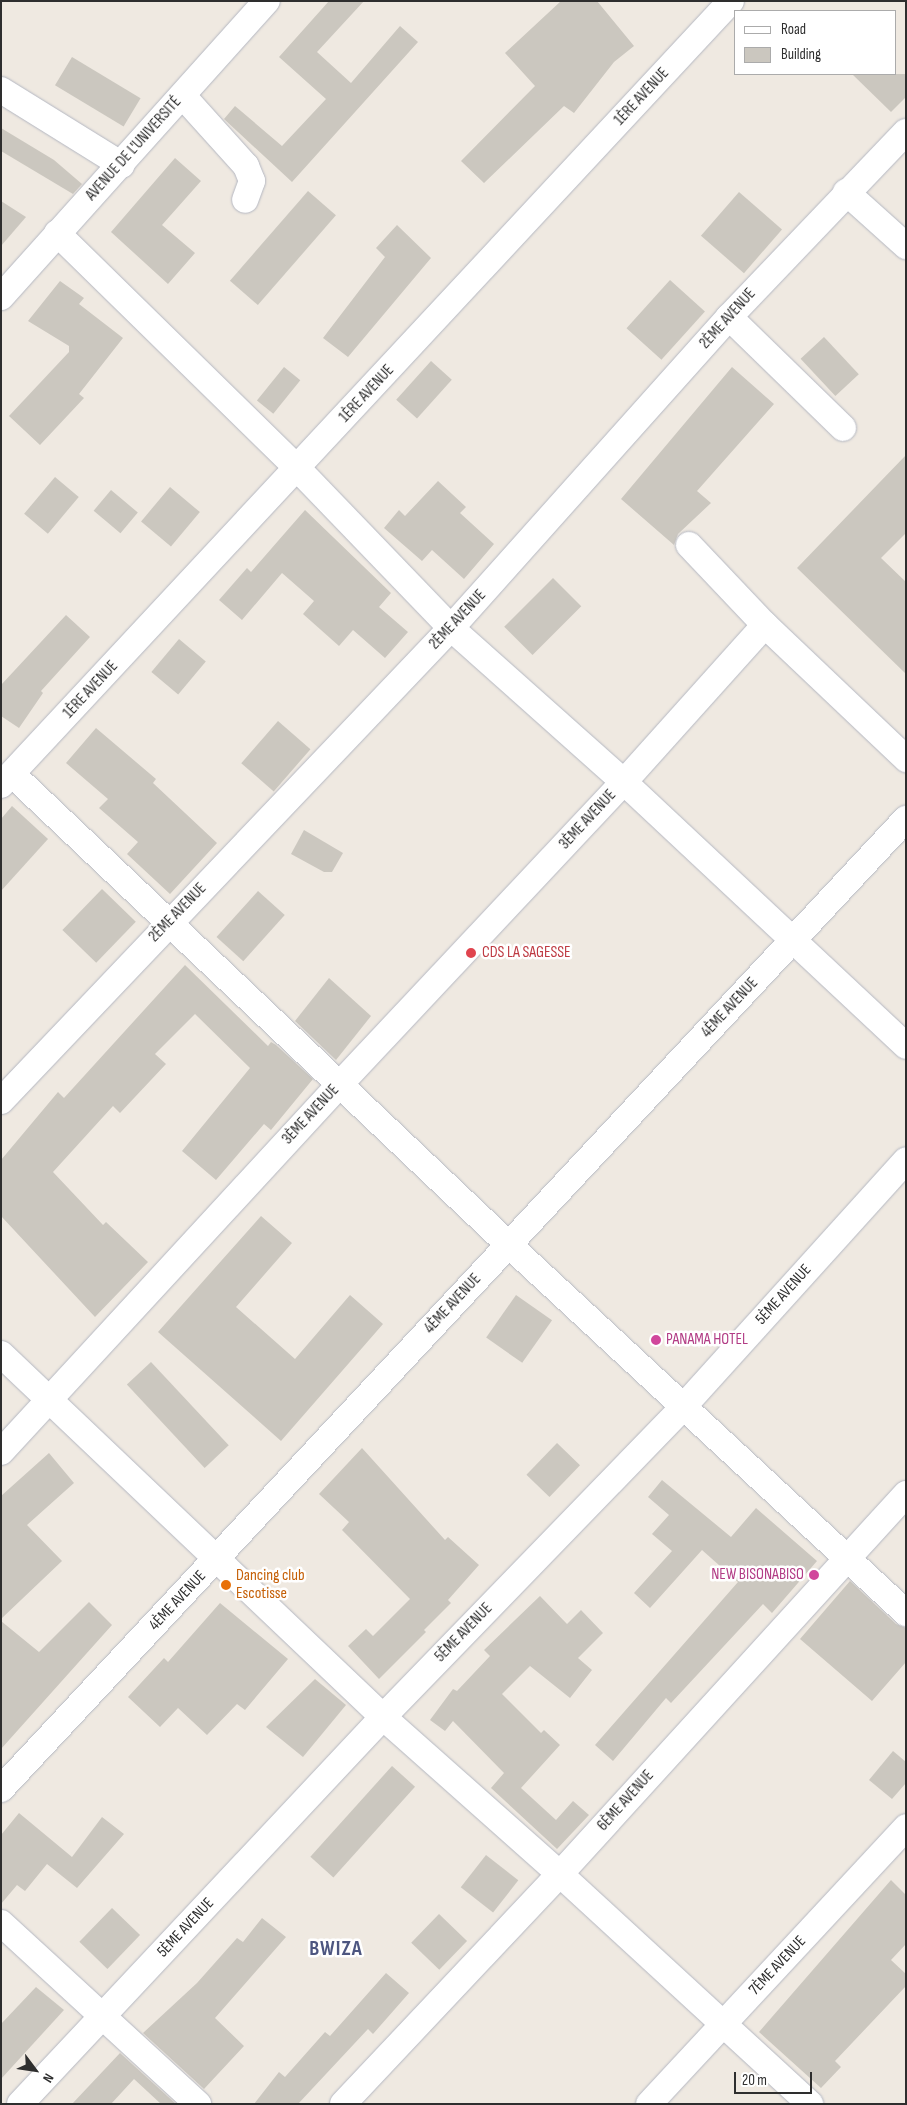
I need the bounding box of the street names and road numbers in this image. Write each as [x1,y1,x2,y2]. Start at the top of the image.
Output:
street label: 1ÈRE AVENUE [611,64,673,130]
street label: AVENUE DE L'UNIVERSITÉ [82,93,186,205]
street label: 2ÈME AVENUE [696,285,760,353]
street label: 1ÈRE AVENUE [336,361,398,427]
street label: 2ÈME AVENUE [426,586,490,654]
street label: 1ÈRE AVENUE [60,657,122,723]
street label: 3ÈME AVENUE [555,786,621,854]
street label: 2ÈME AVENUE [145,879,211,947]
street label: 4ÈME AVENUE [697,974,763,1042]
street label: 3ÈME AVENUE [278,1081,344,1149]
street label: 5ÈME AVENUE [752,1261,816,1329]
street label: 4ÈME AVENUE [420,1270,486,1338]
street label: 4ÈME AVENUE [145,1567,211,1635]
street label: 5ÈME AVENUE [431,1600,497,1666]
street label: 6ÈME AVENUE [594,1767,658,1835]
street label: 5ÈME AVENUE [154,1894,218,1962]
street label: 7ÈME AVENUE [746,1932,810,2000]

